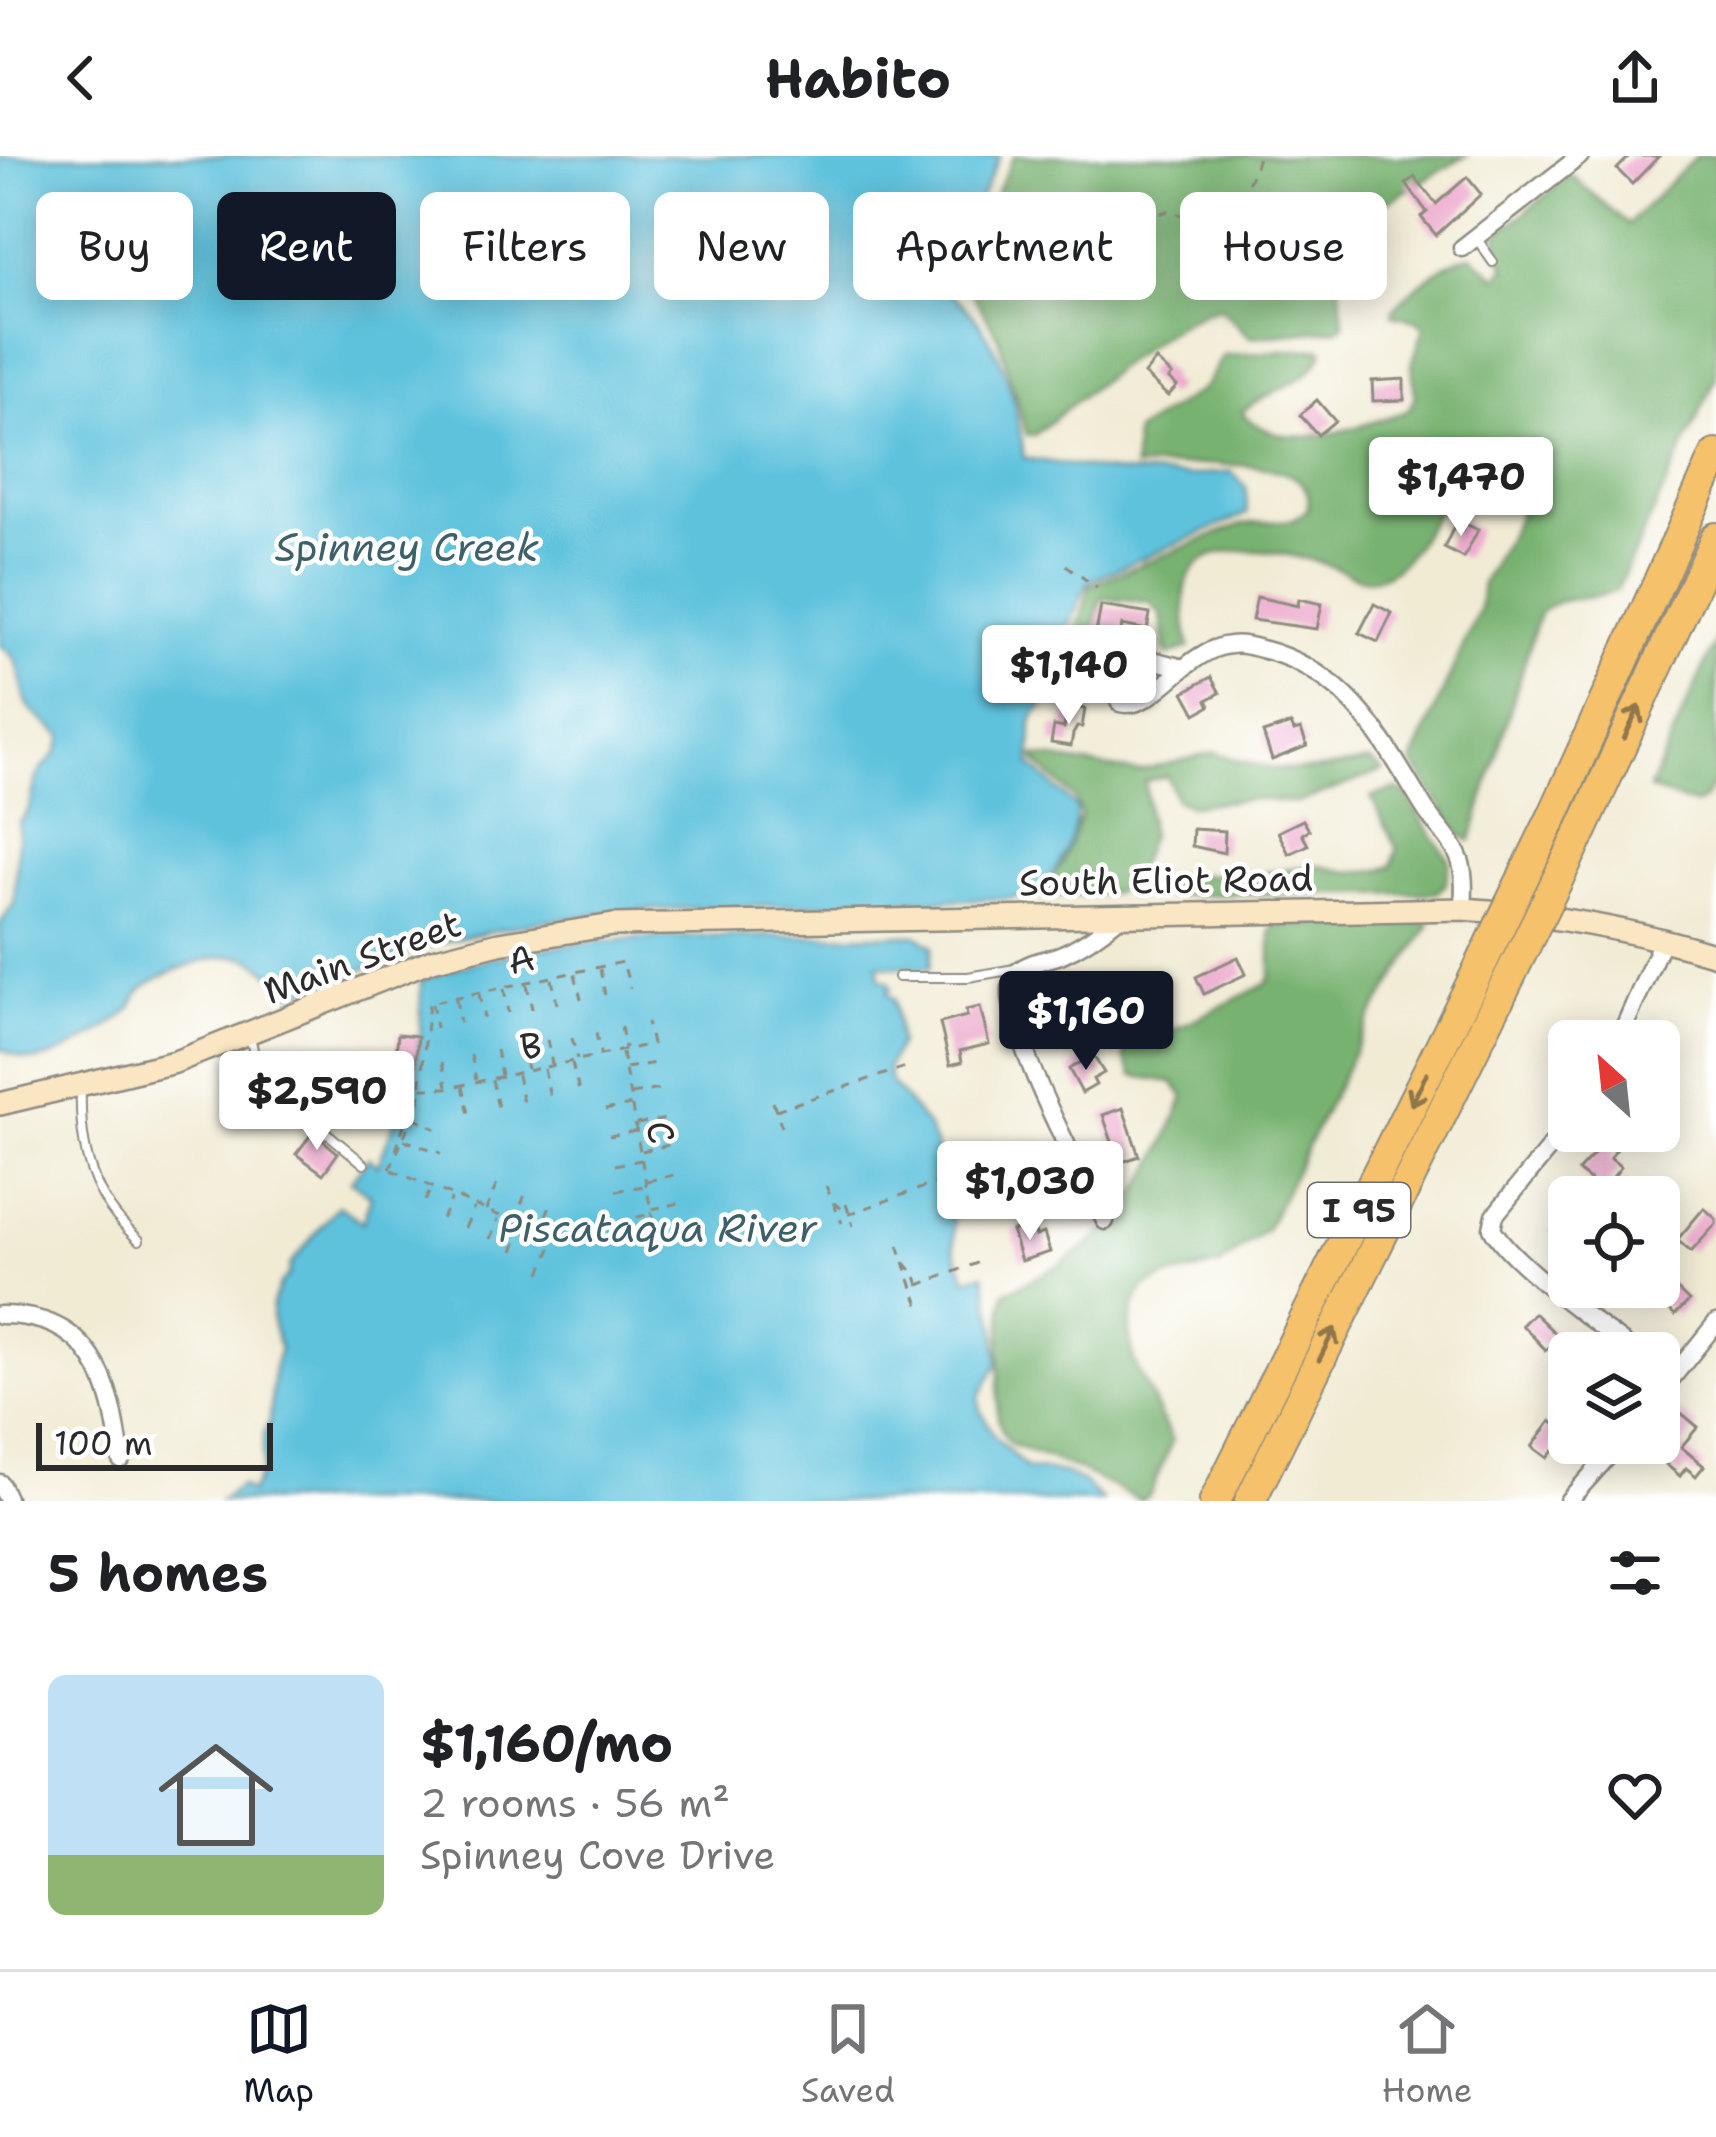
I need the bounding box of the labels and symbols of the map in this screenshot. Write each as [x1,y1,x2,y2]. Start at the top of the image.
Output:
pin: $1,470 [1363,437,1559,539]
water label: Spinney Creek [275,521,539,573]
pin: $1,140 [971,625,1167,727]
one-way arrow [1622,705,1644,741]
street label: South Eliot Road [1019,853,1313,908]
street label: Main Street [257,899,468,1016]
street label: A [503,933,539,986]
pin: $1,160 [988,971,1184,1073]
street label: B [516,1019,547,1072]
north arrow [1548,1020,1680,1152]
pin: $2,590 [219,1051,415,1153]
one-way arrow [1407,1071,1429,1107]
street label: C [634,1117,687,1147]
pin: $1,030 [932,1141,1128,1243]
road number: I 95 [1308,1183,1410,1237]
water label: Piscataqua River [499,1202,818,1254]
one-way arrow [1317,1327,1340,1362]
scale bar [36,1417,273,1470]

